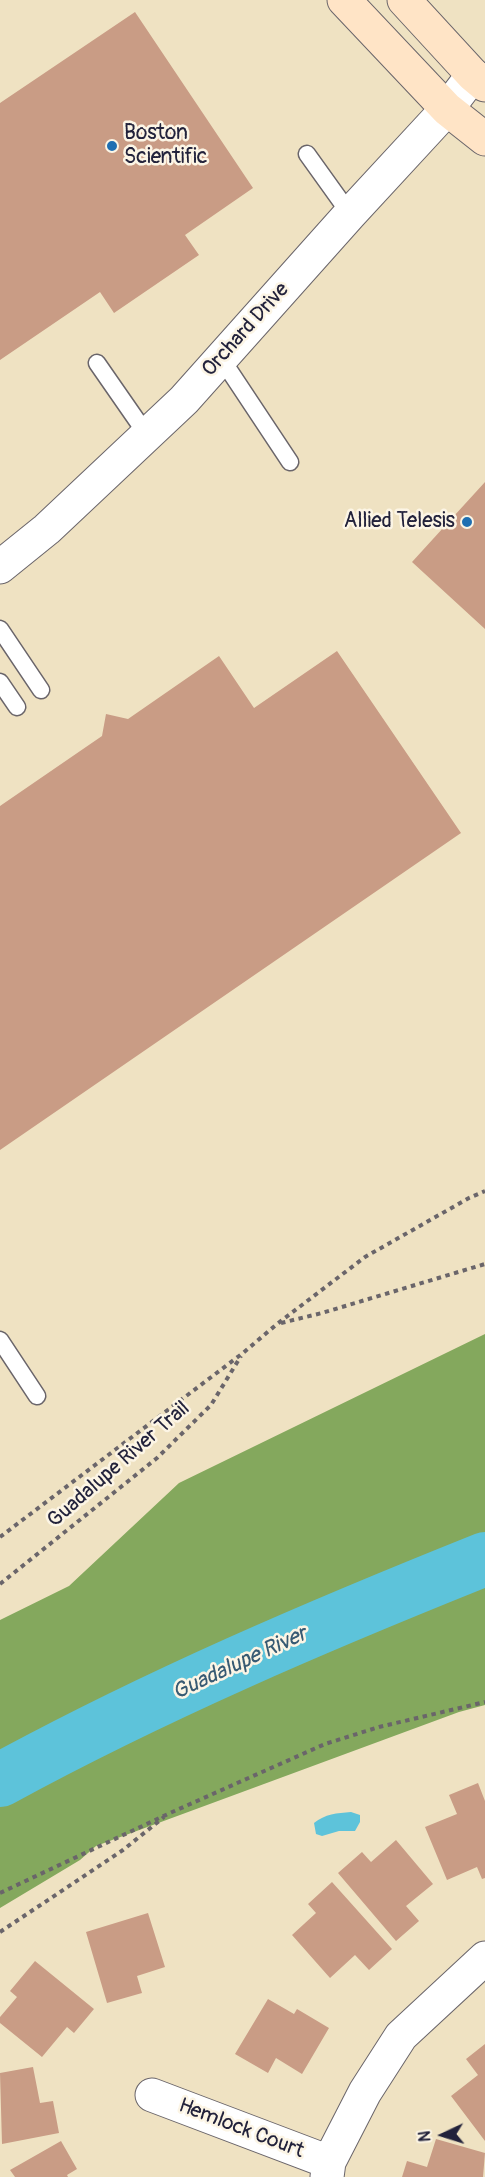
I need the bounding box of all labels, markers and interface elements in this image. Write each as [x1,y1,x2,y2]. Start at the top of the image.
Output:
place label: Boston Scientific [124,121,207,171]
marker: Boston Scientific [105,139,119,153]
street label: Orchard Drive [197,278,295,382]
place label: Allied Telesis [344,509,455,535]
marker: Allied Telesis [460,515,474,529]
street label: Guadalupe River Trail [43,1396,195,1534]
water label: Guadalupe River [169,1621,311,1707]
street label: Hemlock Court [175,2094,307,2164]
north arrow [413,2105,473,2165]
text: N [415,2130,435,2142]

